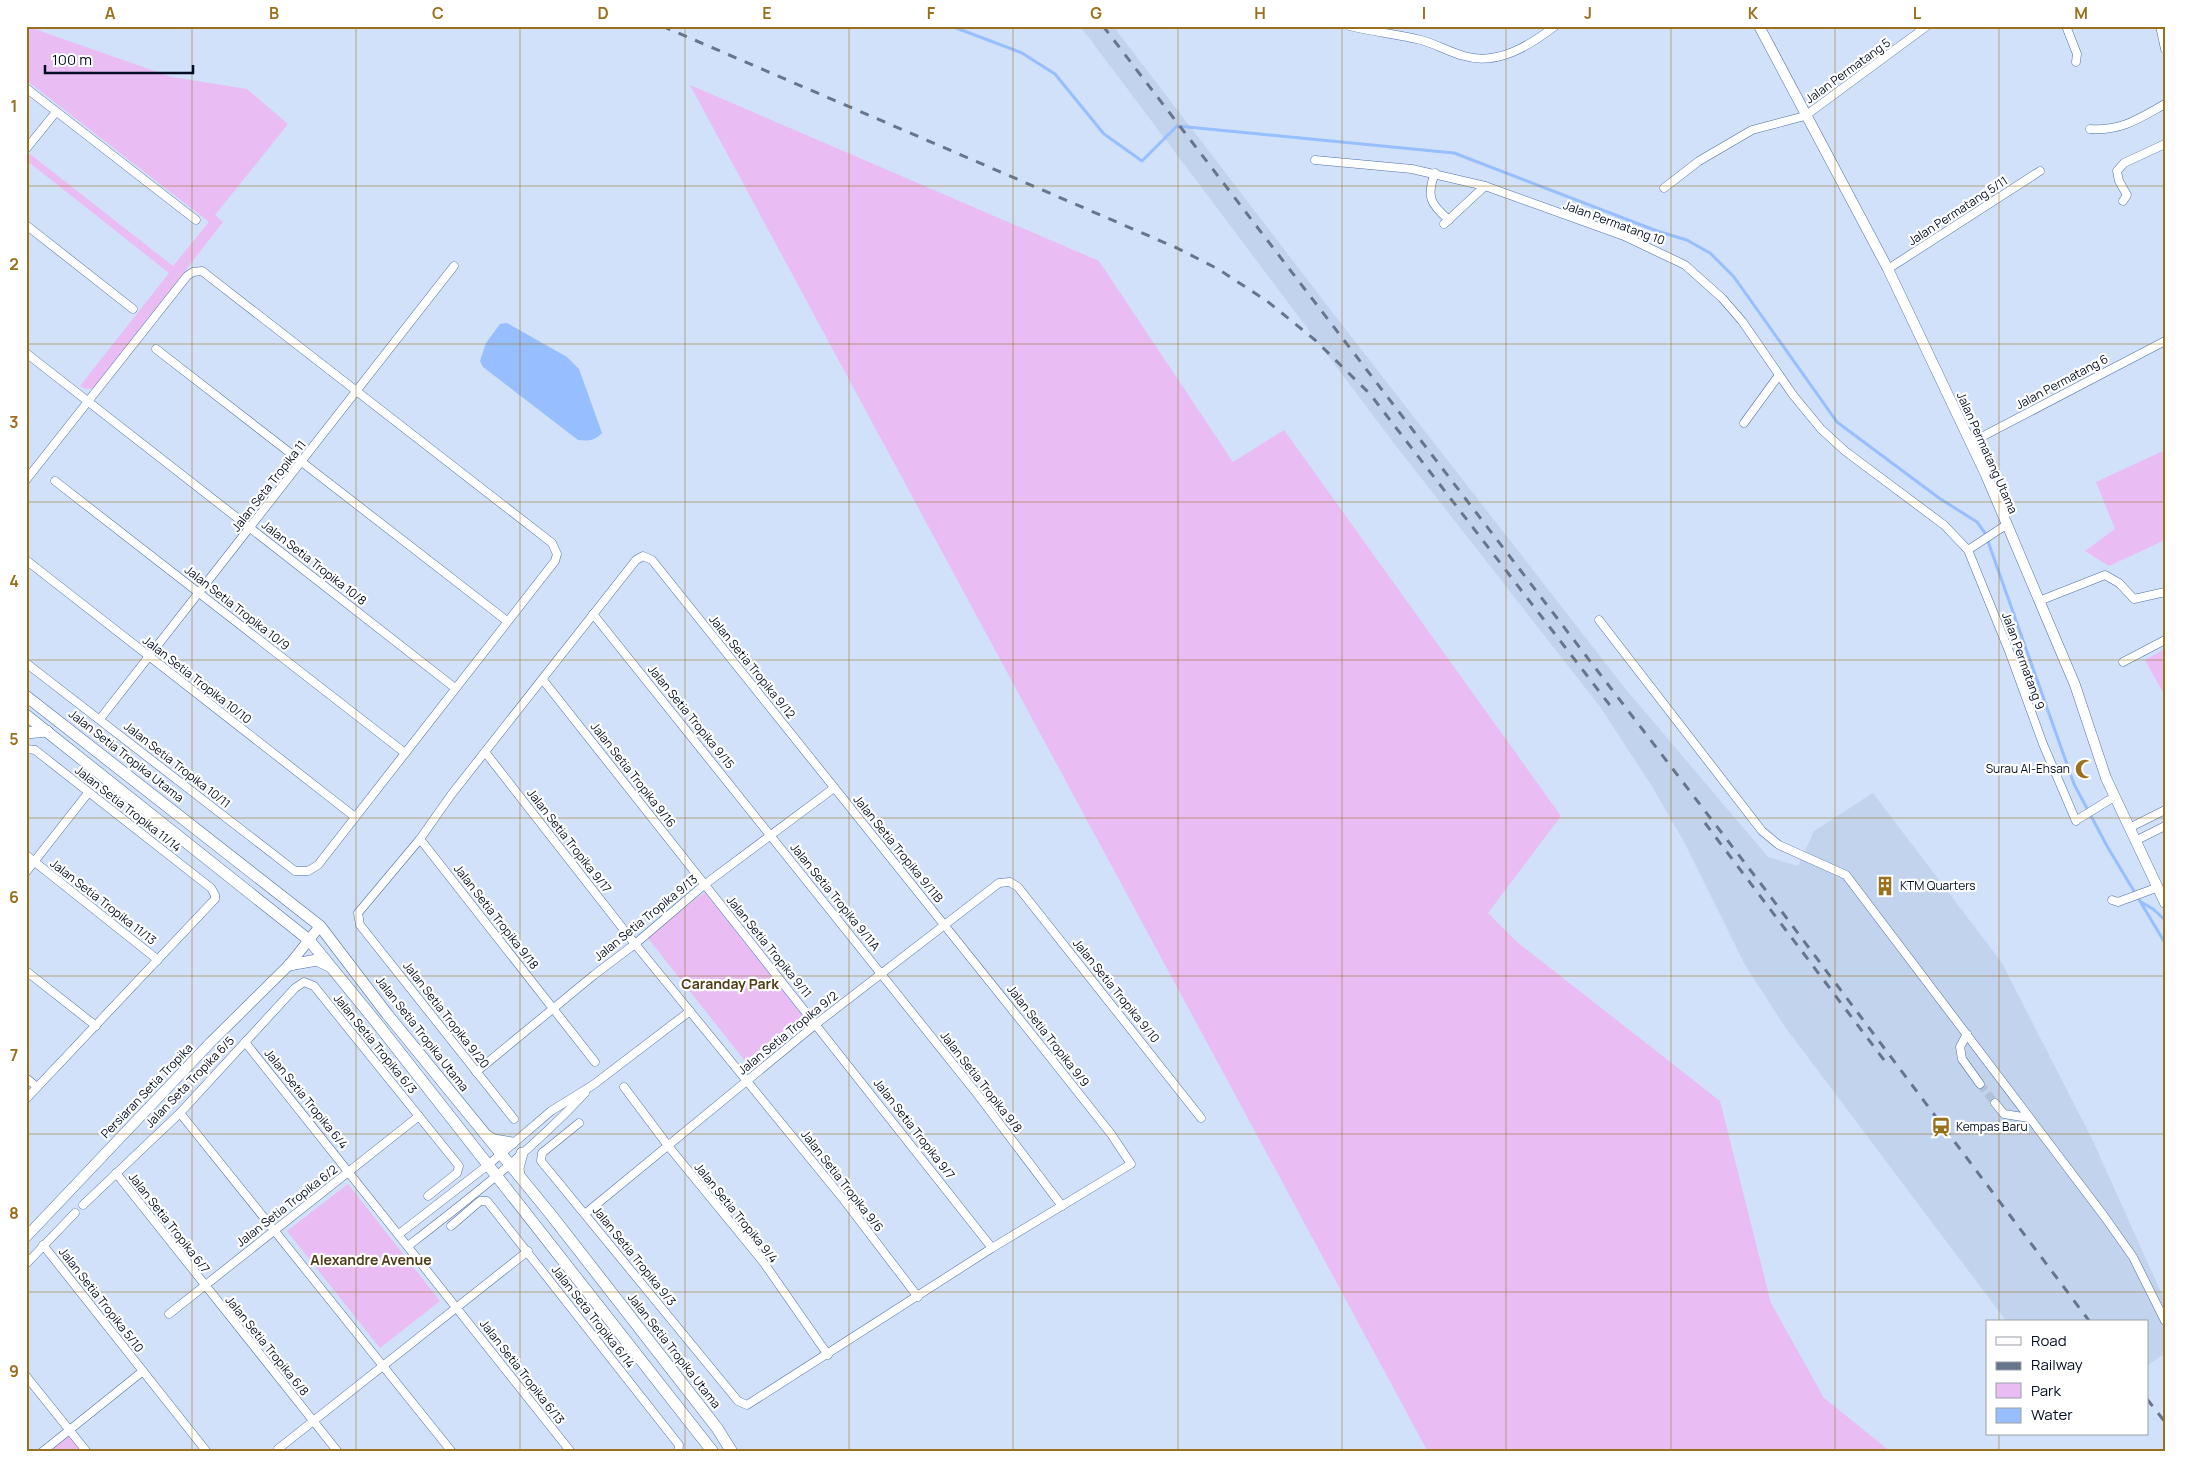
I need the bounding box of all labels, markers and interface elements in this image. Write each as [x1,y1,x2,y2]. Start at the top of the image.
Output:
text: A [105,2,116,24]
text: B [269,2,279,24]
text: C [432,2,444,24]
text: D [597,2,609,24]
text: E [762,2,772,24]
text: F [927,2,936,24]
text: G [1090,2,1102,24]
text: H [1254,2,1266,24]
text: I [1422,2,1426,24]
text: J [1584,2,1592,24]
text: K [1748,2,1759,24]
text: L [1913,2,1922,24]
text: M [2074,2,2088,24]
street label: Jalan Permatang 5 [1802,34,1894,107]
scale bar [45,42,192,74]
text: 100 m [52,49,92,70]
text: 1 [10,95,18,117]
street label: Jalan Permatang 5/11 [1905,172,2011,249]
street label: Jalan Permatang 10 [1561,196,1667,249]
text: 2 [9,253,19,275]
street label: Jalan Permatang 6 [2013,350,2111,413]
street label: Jalan Permatang Utama [1953,389,2022,516]
text: 3 [9,411,19,433]
street label: Jalan Seta Tropika 11 [228,436,310,535]
street label: Jalan Setia Tropika 10/8 [258,516,370,609]
street label: Jalan Setia Tropika 10/9 [181,561,293,654]
text: 4 [9,570,19,592]
street label: Jalan Permatang 9 [1998,610,2049,712]
street label: Jalan Setia Tropika 9/12 [705,611,800,722]
street label: Jalan Setia Tropika 10/10 [139,632,255,727]
street label: Jalan Setia Tropika 9/15 [644,661,739,772]
street label: Jalan Setia Tropika Utama [65,705,187,806]
street label: Jalan Setia Tropika 10/11 [120,718,234,812]
street label: Jalan Setia Tropika 9/16 [587,719,680,831]
text: 5 [9,728,19,750]
mosque icon: Surau Al-Ehsan [2074,758,2096,780]
place label: Surau Al-Ehsan [1986,760,2070,777]
street label: Jalan Setia Tropika 11/14 [72,762,185,856]
street label: Jalan Setia Tropika 9/17 [523,785,615,896]
street label: Jalan Setia Tropika 9/11B [850,791,947,906]
street label: Jalan Setia Tropika 9/11A [787,839,884,954]
street label: Jalan Setia Tropika 11/13 [47,855,160,948]
street label: Jalan Setia Tropika 9/18 [450,861,543,973]
street label: Jalan Setia Tropika 9/13 [590,871,701,965]
building icon: KTM Quarters [1874,875,1896,897]
place label: KTM Quarters [1900,877,1976,894]
text: 6 [9,886,19,908]
street label: Jalan Setia Tropika 9/11 [723,892,816,1001]
street label: Jalan Setia Tropika 9/10 [1069,935,1164,1046]
street label: Jalan Setia Tropika 9/20 [399,958,494,1072]
street label: Jalan Setia Tropika Utama [372,973,473,1095]
district label: Caranday Park [681,974,779,993]
street label: Jalan Setia Tropika 9/9 [1003,981,1093,1090]
street label: Jalan Setia Tropika 9/2 [734,987,841,1078]
street label: Jalan Setia Tropika 6/3 [330,990,421,1097]
street label: Jalan Setia Tropika 9/8 [936,1028,1026,1136]
street label: Jalan Seta Tropika 6/5 [141,1032,238,1131]
street label: Persiaran Setia Tropika [97,1039,196,1142]
text: 7 [10,1044,18,1066]
street label: Jalan Setia Tropika 6/4 [261,1045,352,1152]
street label: Jalan Setia Tropika 9/7 [870,1075,959,1182]
station icon: Kempas Baru [1930,1116,1952,1138]
place label: Kempas Baru [1956,1118,2028,1135]
street label: Jalan Setia Tropika 9/6 [797,1126,887,1235]
street label: Jalan Setia Tropika 9/4 [691,1159,782,1266]
street label: Jalan Setia Tropika 6/2 [233,1161,341,1250]
street label: Jalan Setia Tropika 6/7 [125,1169,214,1276]
text: 8 [9,1202,19,1224]
street label: Jalan Setia Tropika 9/3 [589,1202,680,1309]
street label: Jalan Setia Tropika 5/10 [55,1244,148,1356]
district label: Alexandre Avenue [310,1250,432,1269]
street label: Jalan Seta Tropika 6/14 [548,1262,639,1372]
street label: Jalan Setia Tropika Utama [624,1290,725,1412]
street label: Jalan Setia Tropika 6/8 [222,1292,313,1399]
street label: Jalan Setia Tropika 6/13 [476,1316,569,1428]
legend [1986,1320,2148,1436]
text: Road [2031,1330,2067,1351]
text: Railway [2031,1354,2083,1375]
text: 9 [9,1360,19,1382]
text: Park [2031,1380,2061,1401]
text: Water [2031,1404,2073,1425]

